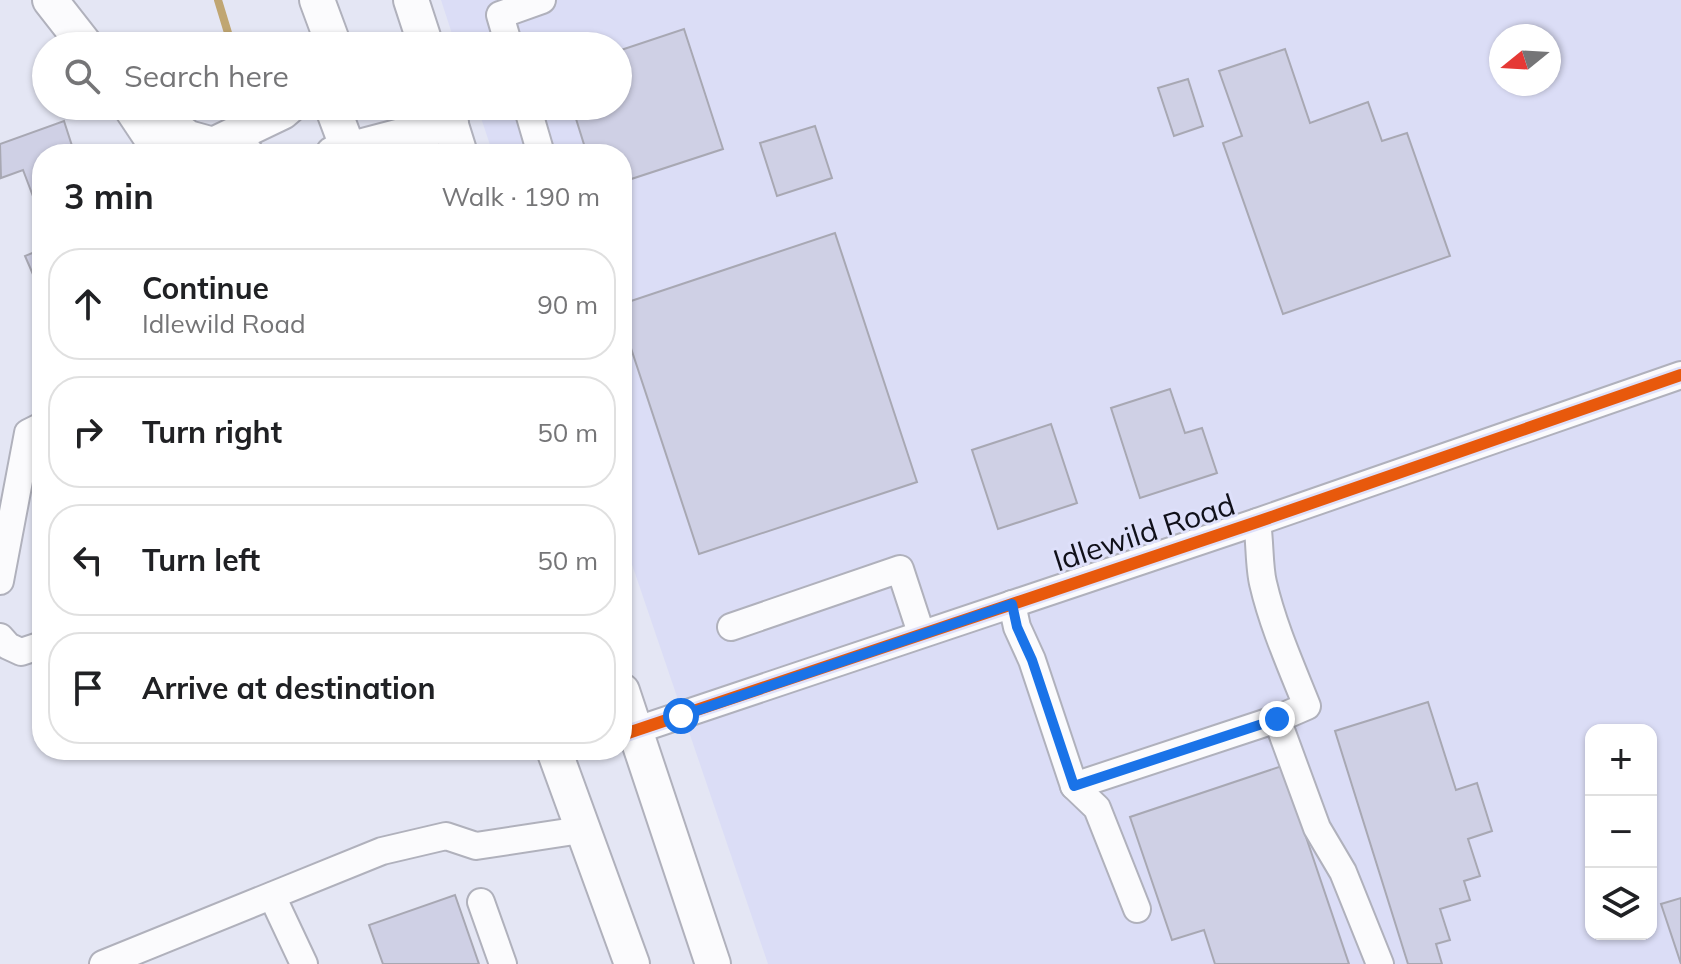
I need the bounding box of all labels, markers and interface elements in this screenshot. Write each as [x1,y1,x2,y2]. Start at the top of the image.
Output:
north arrow [1489,24,1561,96]
search box [32,32,632,120]
icon: search [60,54,104,98]
text: Search here [124,57,289,95]
text: 3 min [64,175,154,218]
text: Walk · 190 m [441,180,600,213]
text: Continue [142,269,269,307]
icon: ahead [66,282,110,326]
text: 90 m [537,288,598,321]
text: Idlewild Road [142,307,306,340]
icon: right [66,410,110,454]
text: Turn right [142,413,282,451]
text: 50 m [537,416,598,449]
street label: Idlewild Road [1048,485,1240,579]
icon: left [66,538,110,582]
text: Turn left [142,541,260,579]
text: 50 m [537,544,598,577]
icon: arrive [66,666,110,710]
text: Arrive at destination [142,669,436,707]
route start [663,698,699,734]
route end [1259,701,1295,737]
map controls [1585,724,1657,940]
button: + [1585,724,1657,796]
button: − [1585,796,1657,868]
button: layers [1585,868,1657,940]

